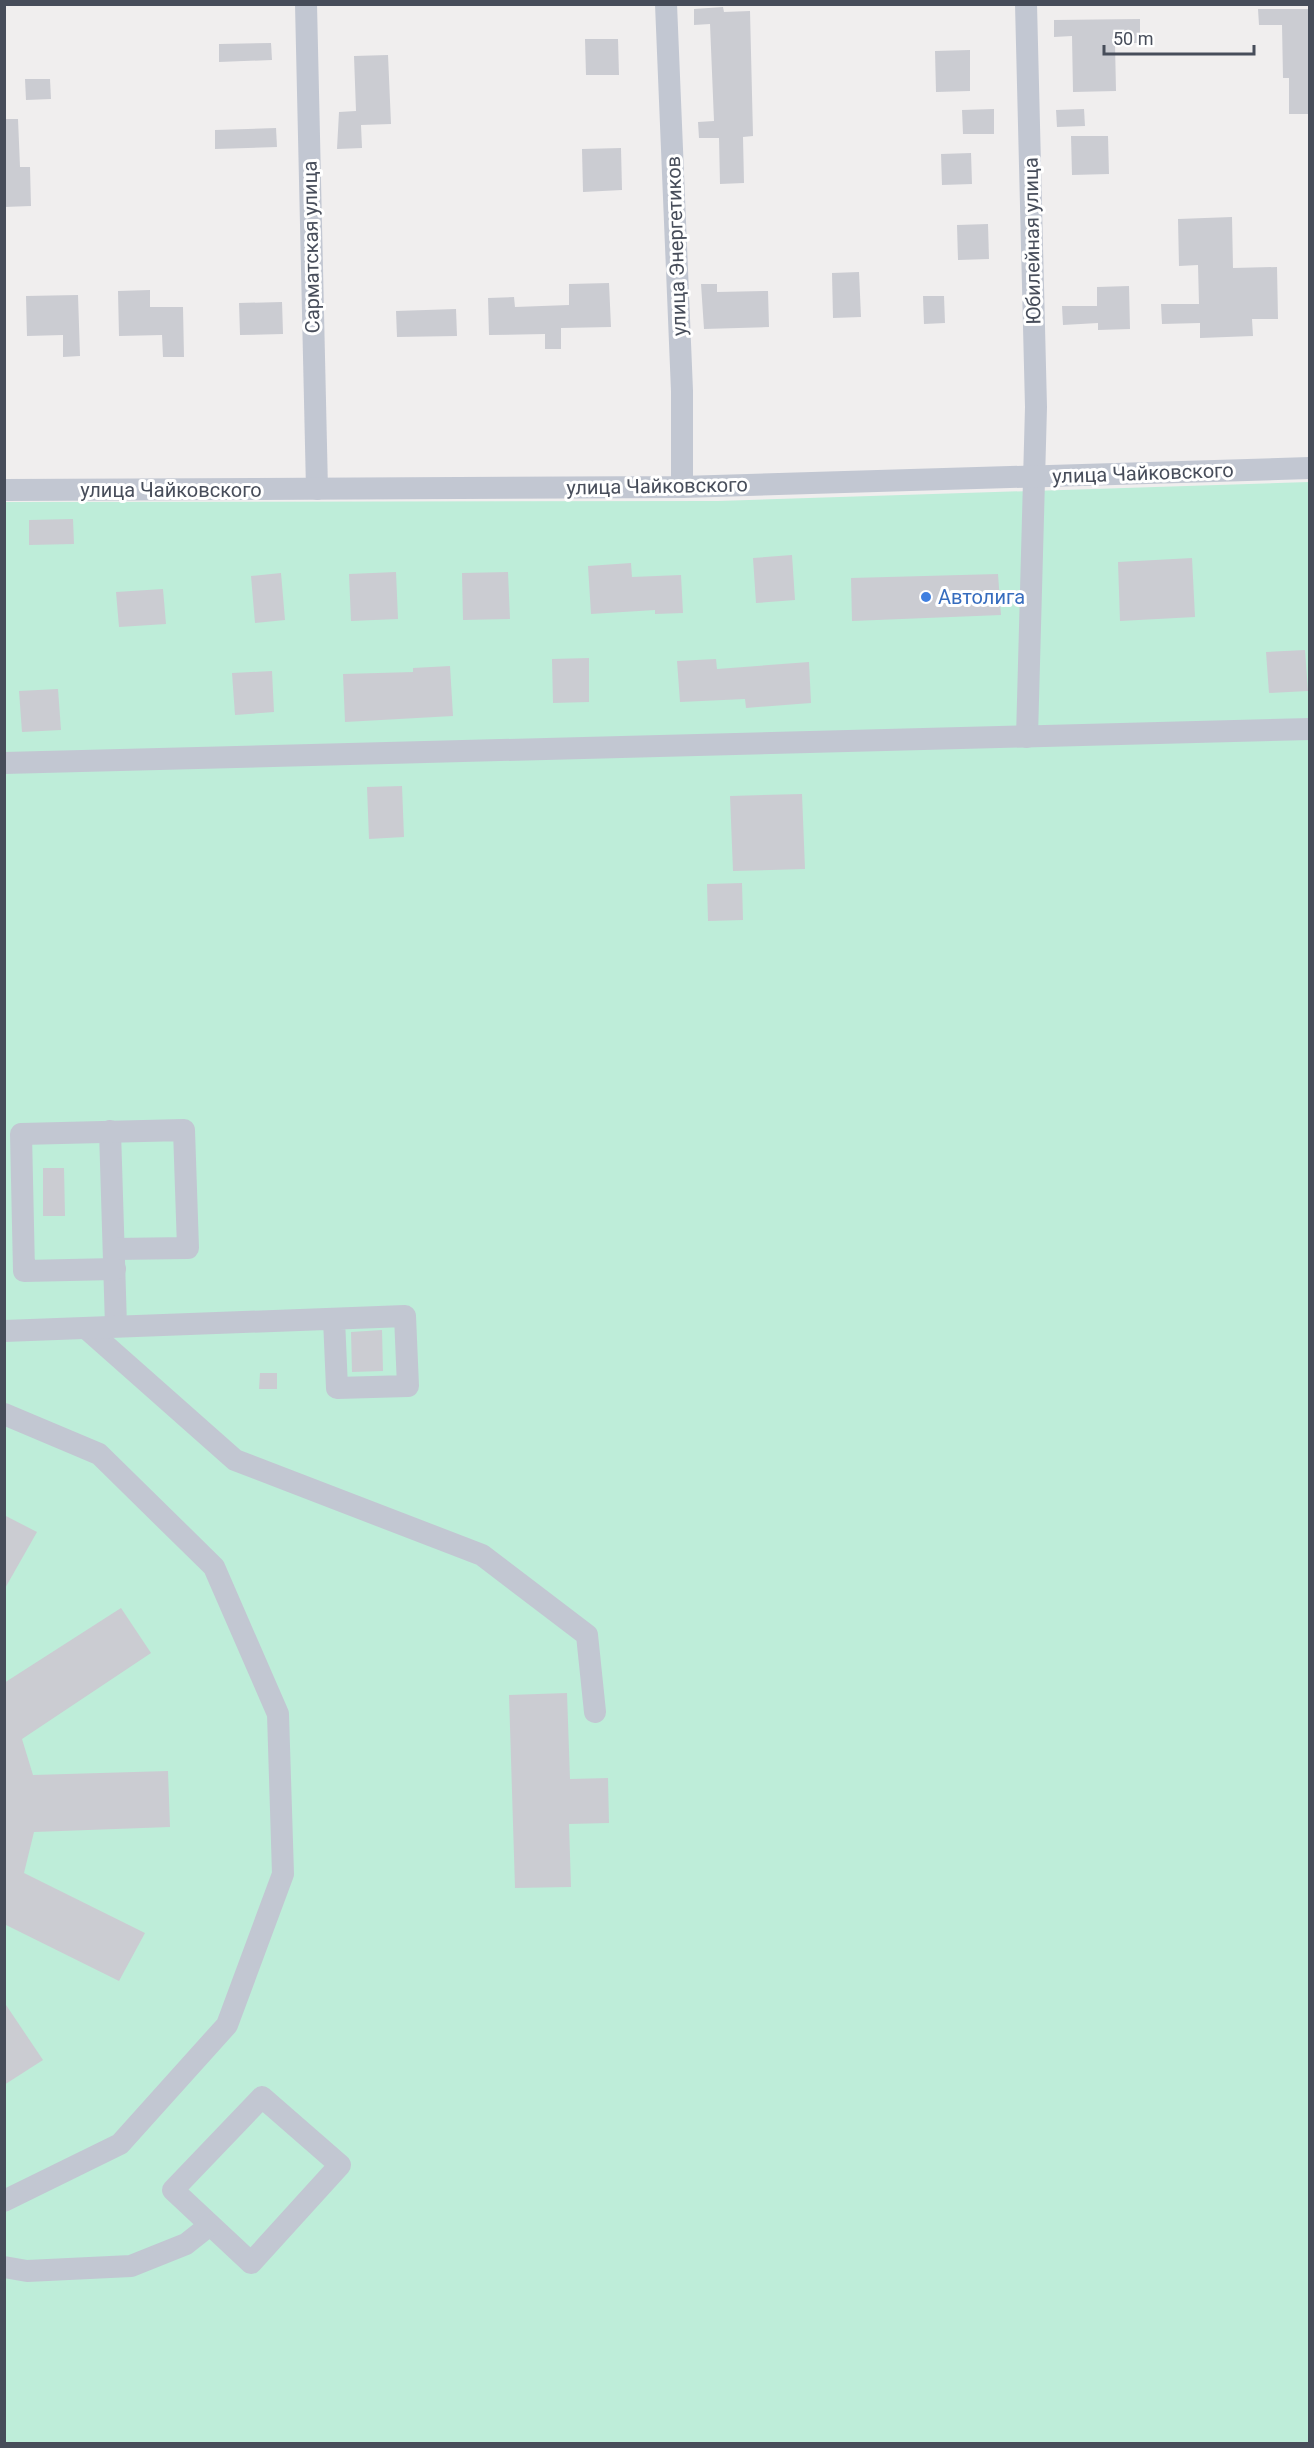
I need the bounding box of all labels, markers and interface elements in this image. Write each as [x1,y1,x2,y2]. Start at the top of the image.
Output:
scale bar [1104,18,1254,56]
text: 50 m [1113,28,1153,49]
street label: улица Энергетиков [661,156,691,336]
street label: Юбилейная улица [1019,157,1045,325]
street label: Сарматская улица [297,161,325,333]
street label: улица Чайковского [1052,458,1234,488]
street label: улица Чайковского [566,472,748,500]
street label: улица Чайковского [80,478,262,502]
place label: Автолига [938,585,1025,609]
marker: Автолига [919,590,933,604]

